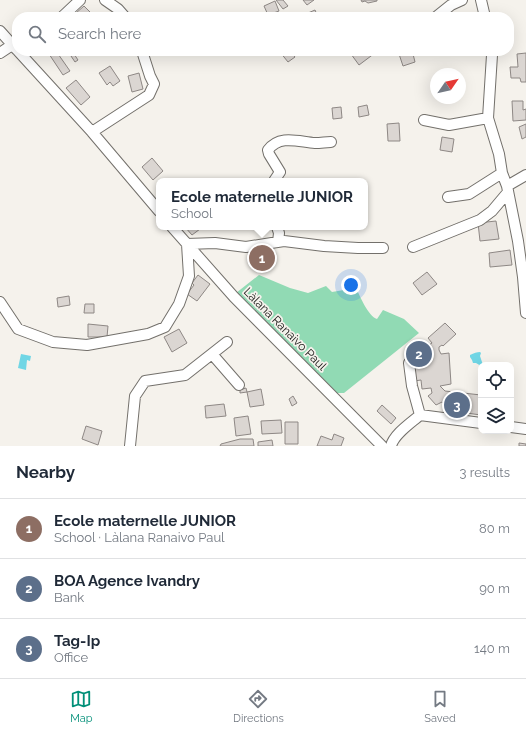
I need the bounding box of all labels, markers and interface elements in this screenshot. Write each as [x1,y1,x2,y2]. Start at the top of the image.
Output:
search box [12,12,514,56]
icon: search [26,23,48,45]
text: Search here [58,25,141,43]
north arrow [430,68,466,104]
popup [156,178,368,230]
text: Ecole maternelle JUNIOR [171,188,353,206]
text: School [171,206,213,221]
pin: 1 [249,243,275,273]
your location [341,275,361,295]
street label: Làlana Ranaivo Paul [241,285,330,374]
pin: 2 [406,339,432,369]
map controls [478,362,514,434]
button: locate [478,362,514,398]
pin: 3 [444,390,470,420]
button: layers [478,398,514,434]
text: Nearby [16,462,75,482]
text: 3 results [460,465,510,480]
text: Ecole maternelle JUNIOR [54,512,236,530]
text: 1 [26,521,32,536]
text: 80 m [479,521,510,536]
text: School · Làlana Ranaivo Paul [54,530,225,545]
text: BOA Agence Ivandry [54,572,200,590]
text: 2 [25,581,33,596]
text: 90 m [479,581,510,596]
text: Bank [54,590,84,605]
text: Tag-Ip [54,632,100,650]
text: 3 [25,641,33,656]
text: 140 m [474,641,510,656]
text: Office [54,650,88,665]
tab: Map [70,688,93,725]
tab: Directions [233,688,284,725]
tab: Saved [424,688,456,725]

